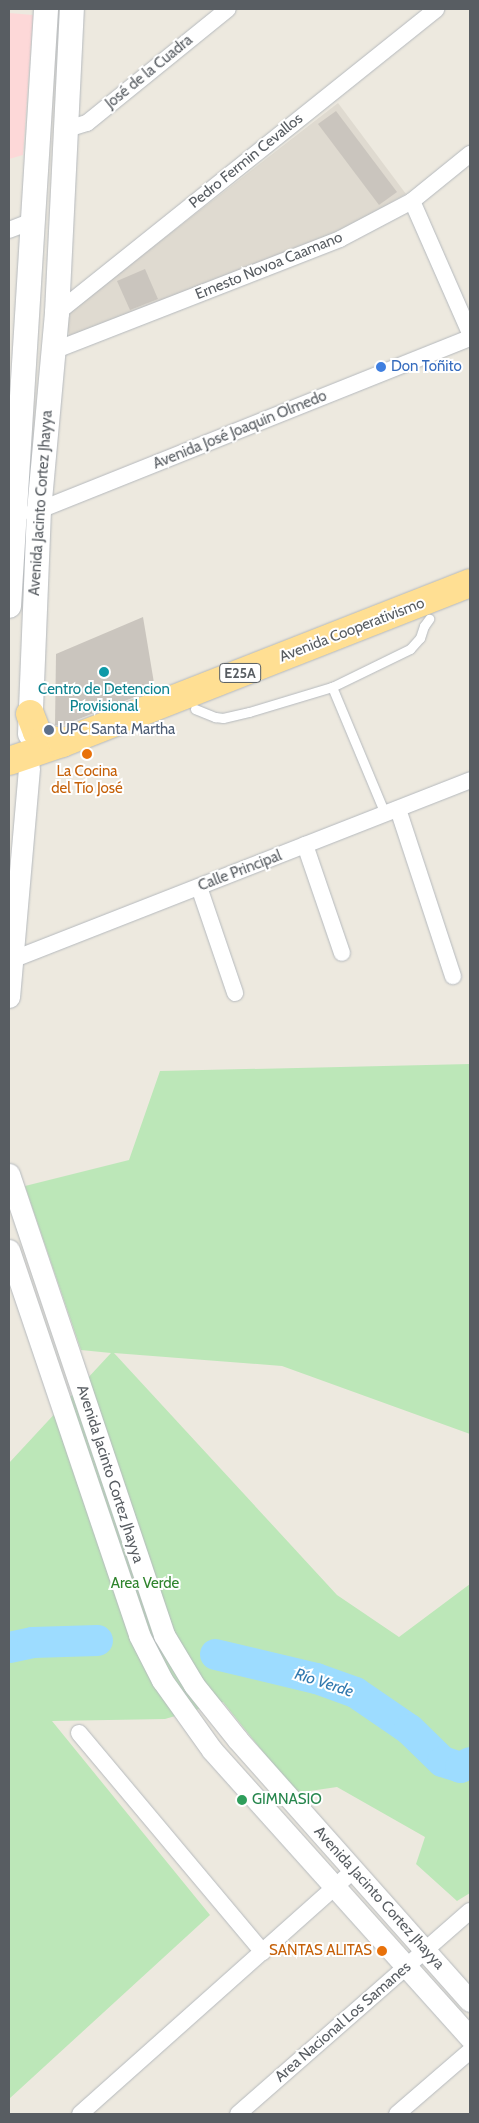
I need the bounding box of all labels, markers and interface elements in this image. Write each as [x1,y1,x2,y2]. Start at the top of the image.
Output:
street label: José de la Cuadra [102,31,196,113]
street label: Pedro Fermin Cevallos [186,110,306,212]
street label: Ernesto Novoa Caamano [193,228,345,304]
place label: Don Toñito [391,358,462,376]
marker: Don Toñito [375,361,387,373]
street label: Avenida José Joaquin Olmedo [150,387,330,473]
street label: Avenida Jacinto Cortez Jhayya [26,410,56,596]
street label: Avenida Cooperativismo [277,594,427,666]
road number: E25A [219,661,261,684]
marker: Centro de Detencion Provisional [98,666,110,678]
place label: Centro de Detencion Provisional [38,680,170,715]
place label: UPC Santa Martha [59,721,175,739]
marker: UPC Santa Martha [43,724,55,736]
marker: La Cocina del Tío José [81,748,93,760]
place label: La Cocina del Tío José [51,762,123,797]
street label: Calle Principal [196,847,284,895]
street label: Avenida Jacinto Cortez Jhayya [73,1383,147,1565]
park label: Area Verde [111,1575,179,1593]
water label: Río Verde [292,1665,356,1701]
place label: GIMNASIO [252,1791,322,1809]
marker: GIMNASIO [236,1794,248,1806]
street label: Avenida Jacinto Cortez Jhayya [310,1823,448,1973]
place label: SANTAS ALITAS [269,1942,372,1960]
marker: SANTAS ALITAS [376,1945,388,1957]
street label: Area Nacional Los Samanes [271,1958,415,2086]

